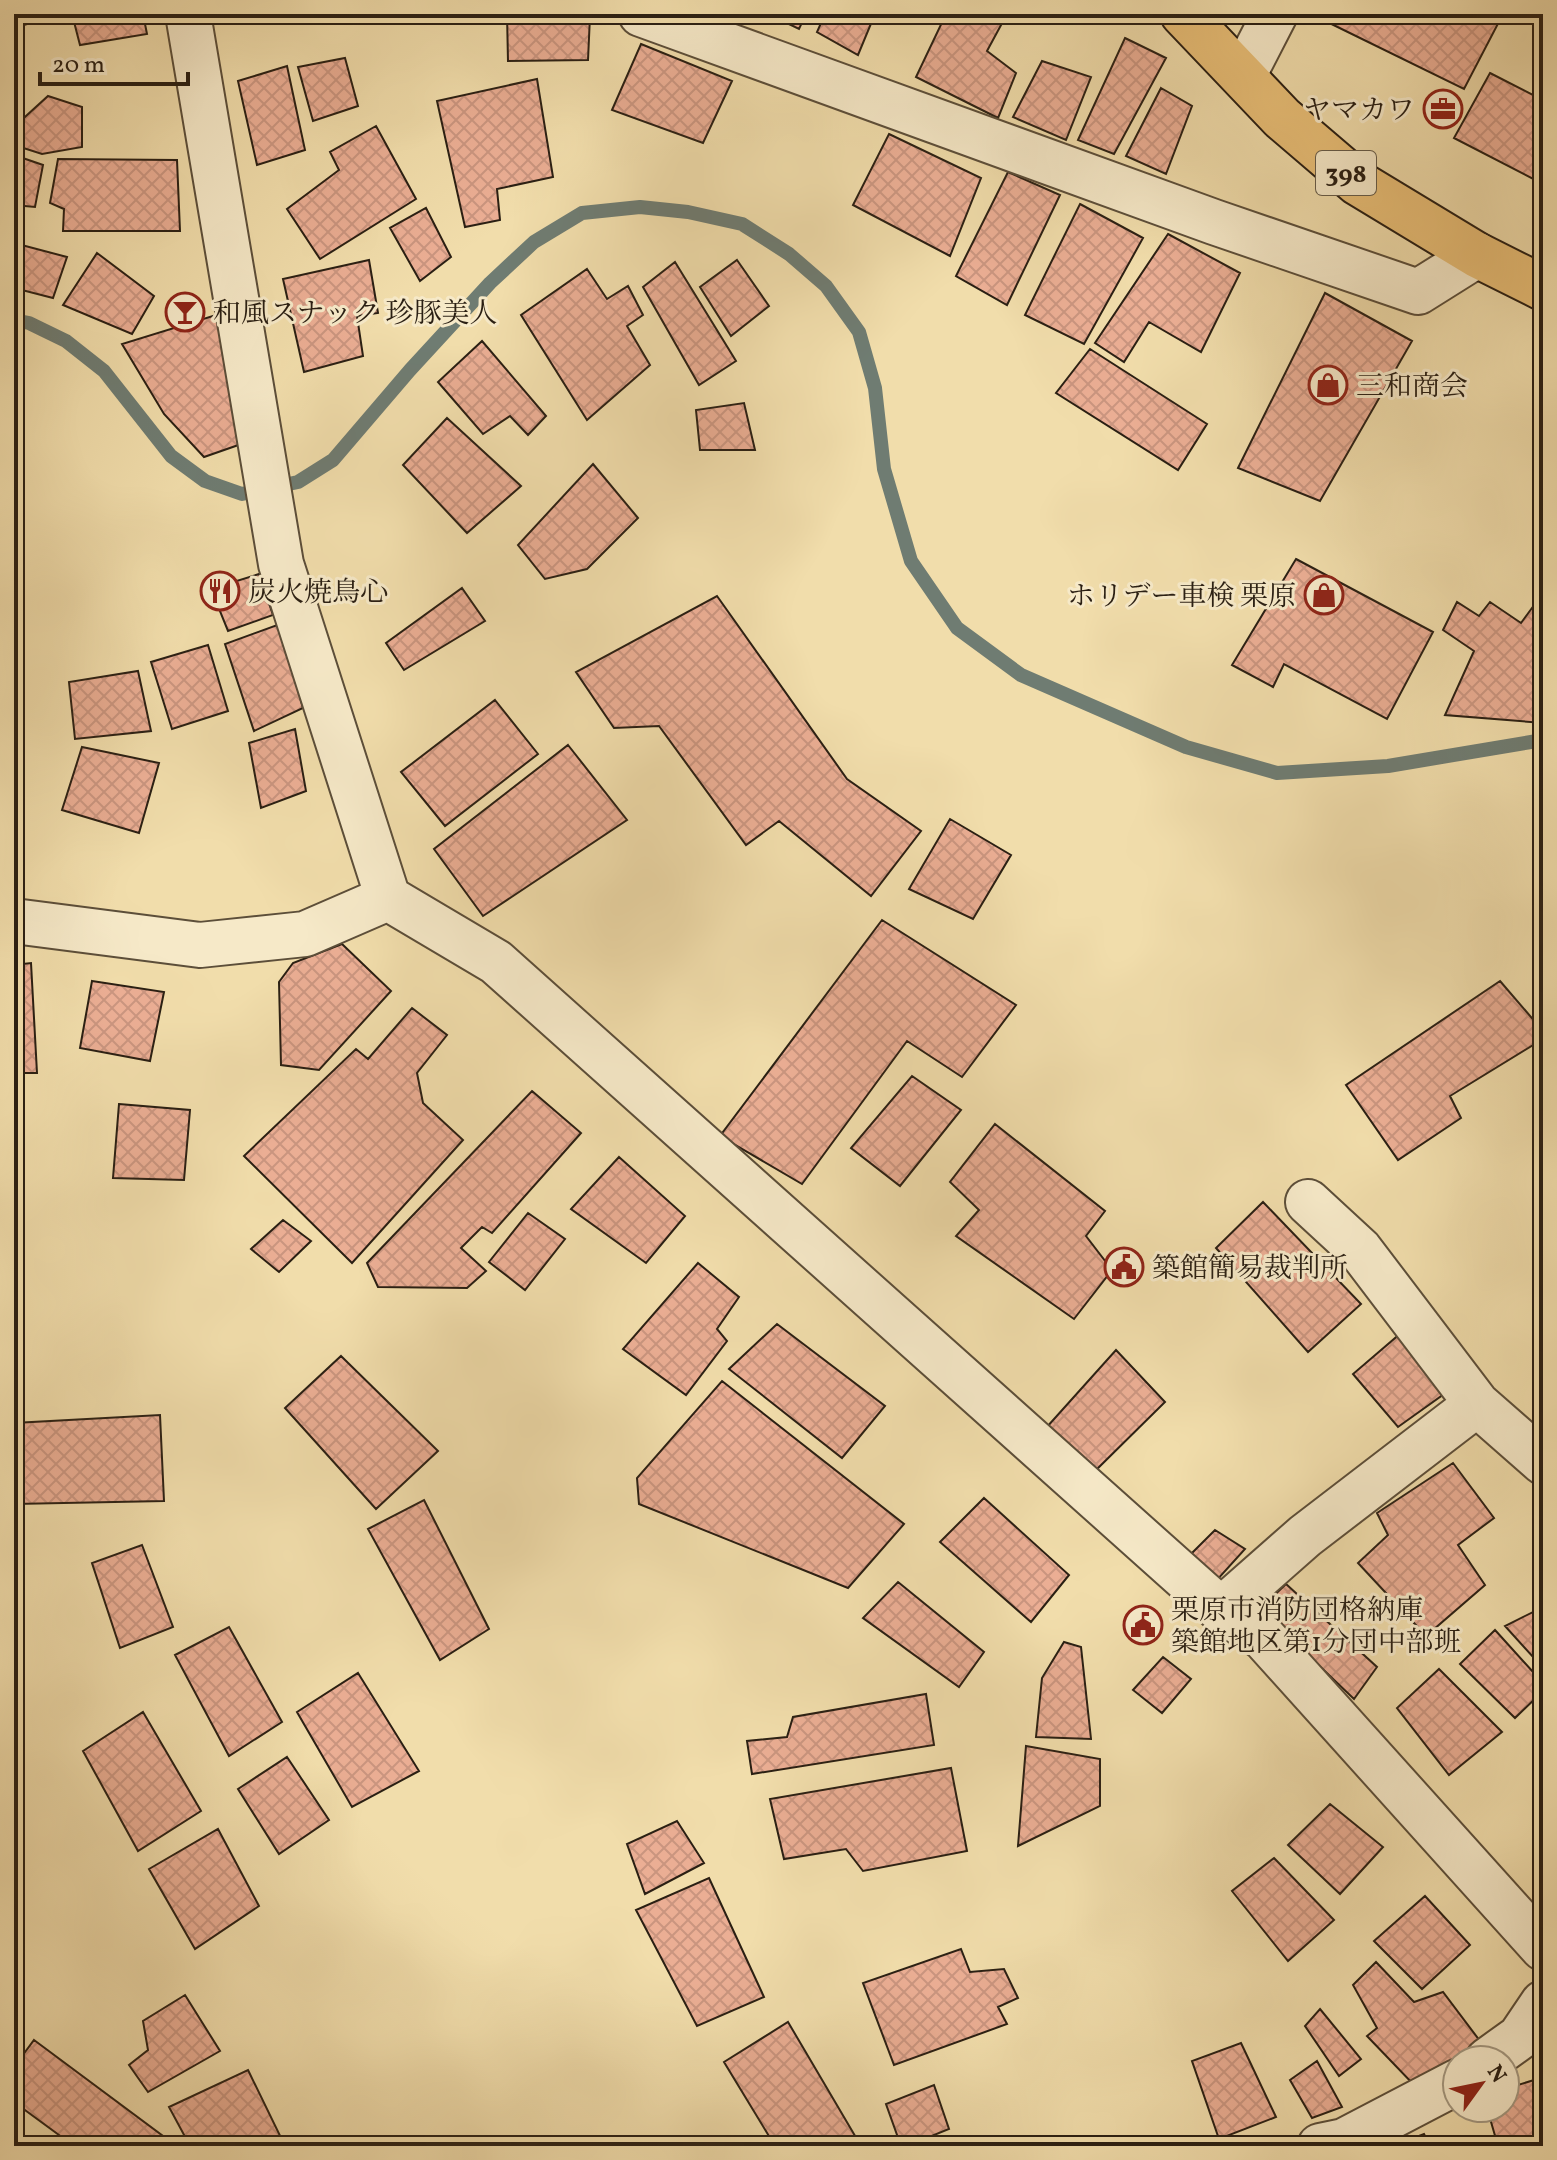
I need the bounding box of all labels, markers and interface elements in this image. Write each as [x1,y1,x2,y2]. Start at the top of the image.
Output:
scale bar [40,36,188,86]
text: 20 m [52,49,105,83]
office icon: ヤマカワ [1422,88,1464,130]
place label: ヤマカワ [1303,92,1415,131]
road number: 398 [1316,151,1376,195]
bar icon: 和風スナック 珍豚美人 [164,291,206,333]
place label: 和風スナック 珍豚美人 [213,295,497,334]
shop icon: 三和商会 [1307,364,1349,406]
place label: 三和商会 [1356,368,1468,407]
restaurant icon: 炭火焼鳥心 [199,570,241,612]
place label: 炭火焼鳥心 [248,574,388,613]
shop icon: ホリデー車検 栗原 [1303,574,1345,616]
place label: ホリデー車検 栗原 [1067,578,1296,617]
public building icon: 築館簡易裁判所 [1103,1246,1145,1288]
place label: 築館簡易裁判所 [1152,1250,1348,1289]
place label: 栗原市消防団格納庫 築館地区第1分団中部班 [1171,1592,1462,1663]
public building icon: 栗原市消防団格納庫 築館地区第1分団中部班 [1122,1604,1164,1646]
north arrow [1441,2044,1521,2124]
text: N [1478,2059,1513,2090]

